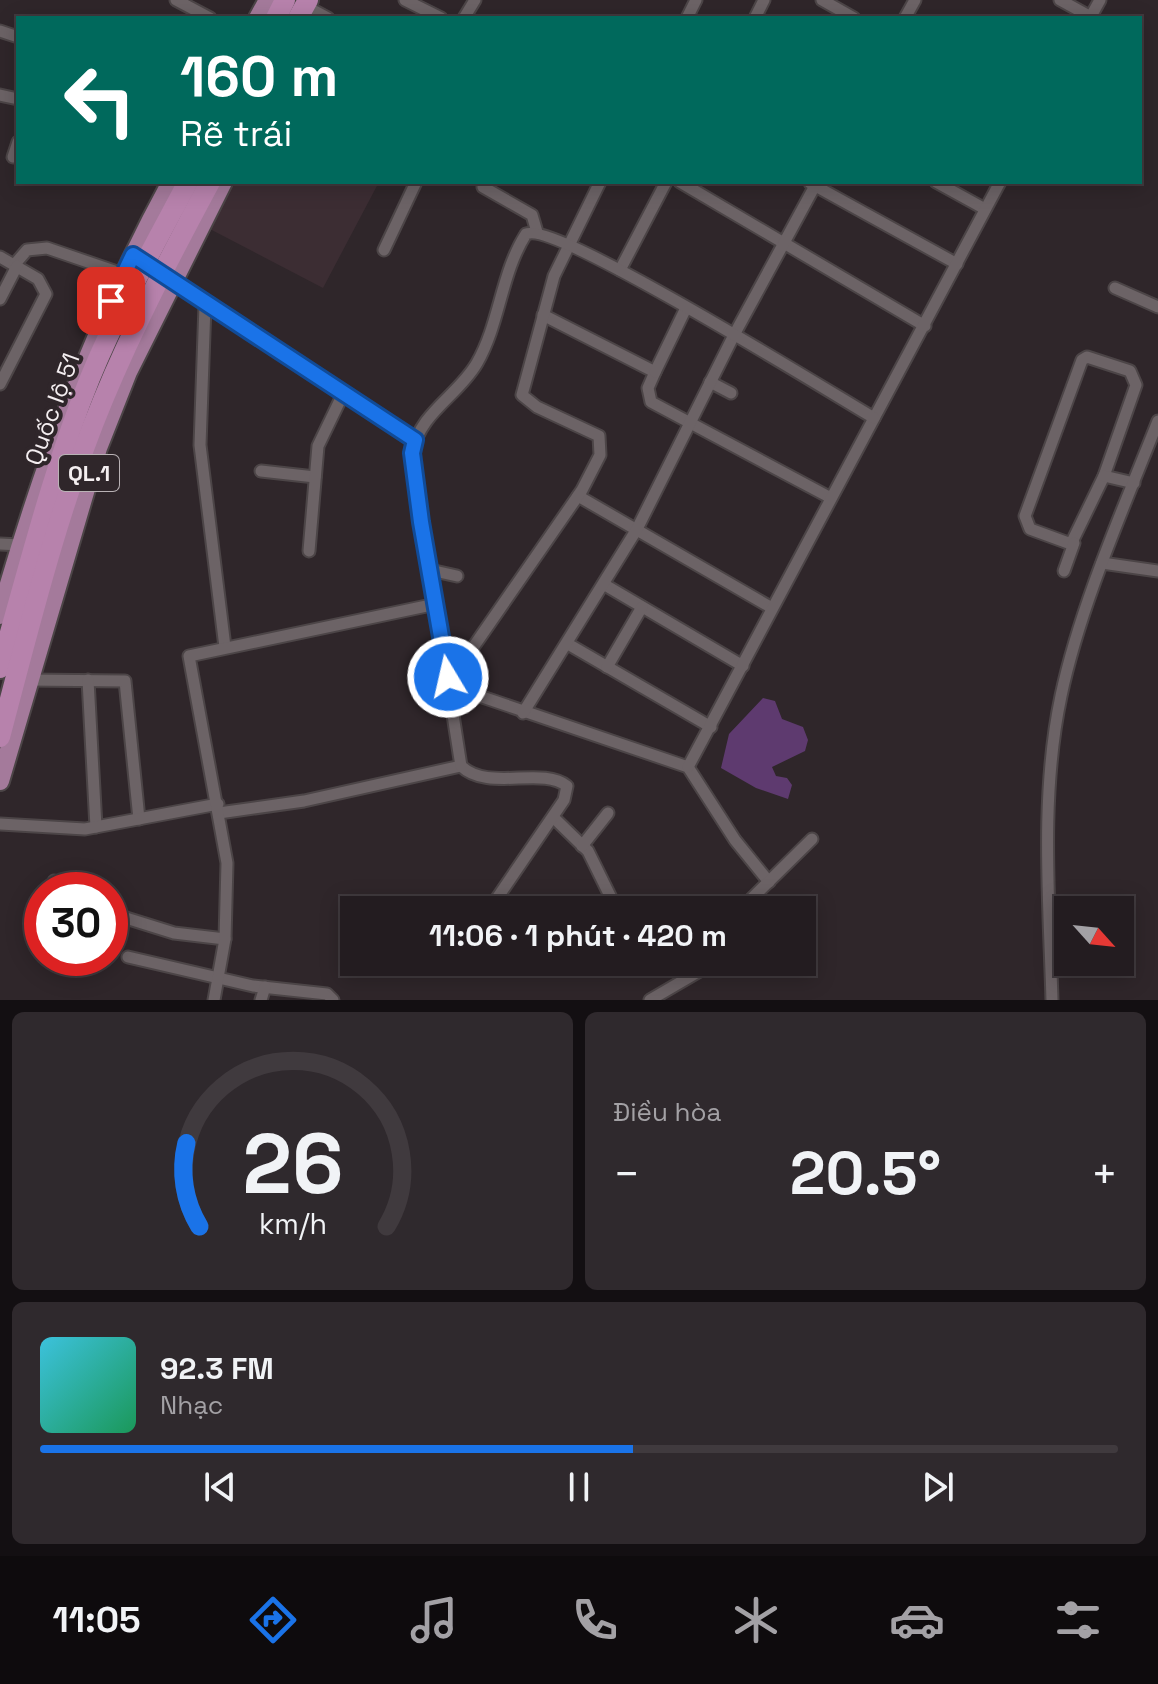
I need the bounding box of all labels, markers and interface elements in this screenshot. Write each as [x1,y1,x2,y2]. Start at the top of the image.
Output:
text: 160 m [180,41,338,112]
icon: left [48,48,152,152]
text: Rẽ trái [180,111,292,157]
pin [77,267,145,335]
icon: arrive [89,279,133,323]
street label: Quốc lộ 51 [17,349,87,469]
road number: QL.1 [59,455,119,491]
position arrow [406,635,490,719]
speed limit sign: 30 [24,872,128,976]
north arrow [1054,896,1134,976]
map controls [1054,896,1134,976]
text: 11:06 · 1 phút · 420 m [429,916,727,955]
text: Điều hòa [613,1095,722,1129]
text: 26 [242,1111,343,1217]
text: 20.5° [790,1135,941,1212]
text: − [613,1146,640,1202]
text: + [1091,1146,1118,1202]
text: km/h [258,1206,327,1242]
text: 92.3 FM [160,1349,274,1388]
text: Nhạc [160,1388,223,1422]
icon: previous [198,1465,242,1509]
icon: pause [557,1465,601,1509]
icon: next [916,1465,960,1509]
icon: directions [245,1592,301,1648]
icon: music [406,1592,462,1648]
icon: phone [567,1592,623,1648]
icon: climate [728,1592,784,1648]
icon: car [889,1592,945,1648]
icon: filters [1050,1592,1106,1648]
text: 11:05 [52,1597,141,1643]

